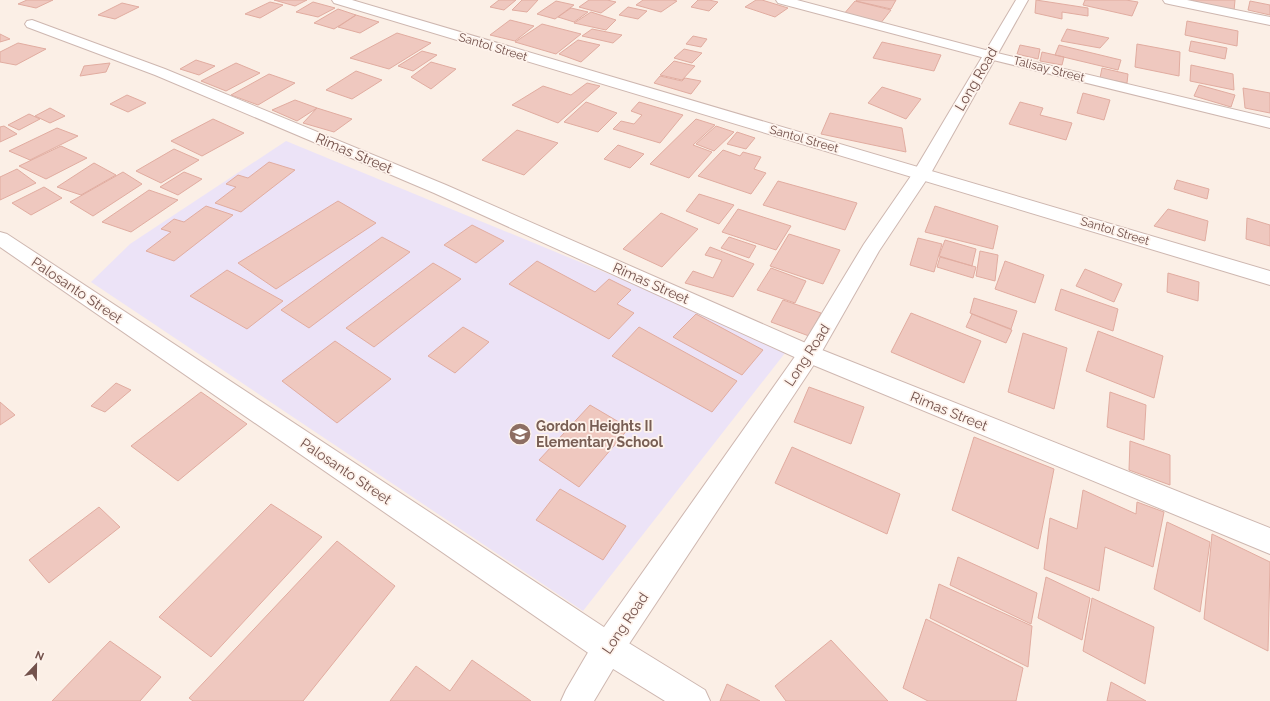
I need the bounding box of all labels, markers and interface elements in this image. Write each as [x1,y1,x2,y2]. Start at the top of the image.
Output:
street label: Santol Street [457,30,529,64]
street label: Long Road [951,45,1001,113]
street label: Talisay Street [1012,53,1086,85]
street label: Santol Street [768,122,840,156]
street label: Rimas Street [313,130,395,176]
street label: Santol Street [1079,214,1151,248]
street label: Palosanto Street [29,254,126,326]
street label: Rimas Street [610,259,692,307]
street label: Long Road [781,321,833,389]
street label: Rimas Street [908,388,990,434]
place label: Gordon Heights II Elementary School [536,418,664,450]
school or university icon: Gordon Heights II Elementary School [507,421,533,447]
street label: Palosanto Street [298,435,395,507]
street label: Long Road [599,589,651,657]
north arrow [16,645,56,685]
text: N [33,649,46,664]

